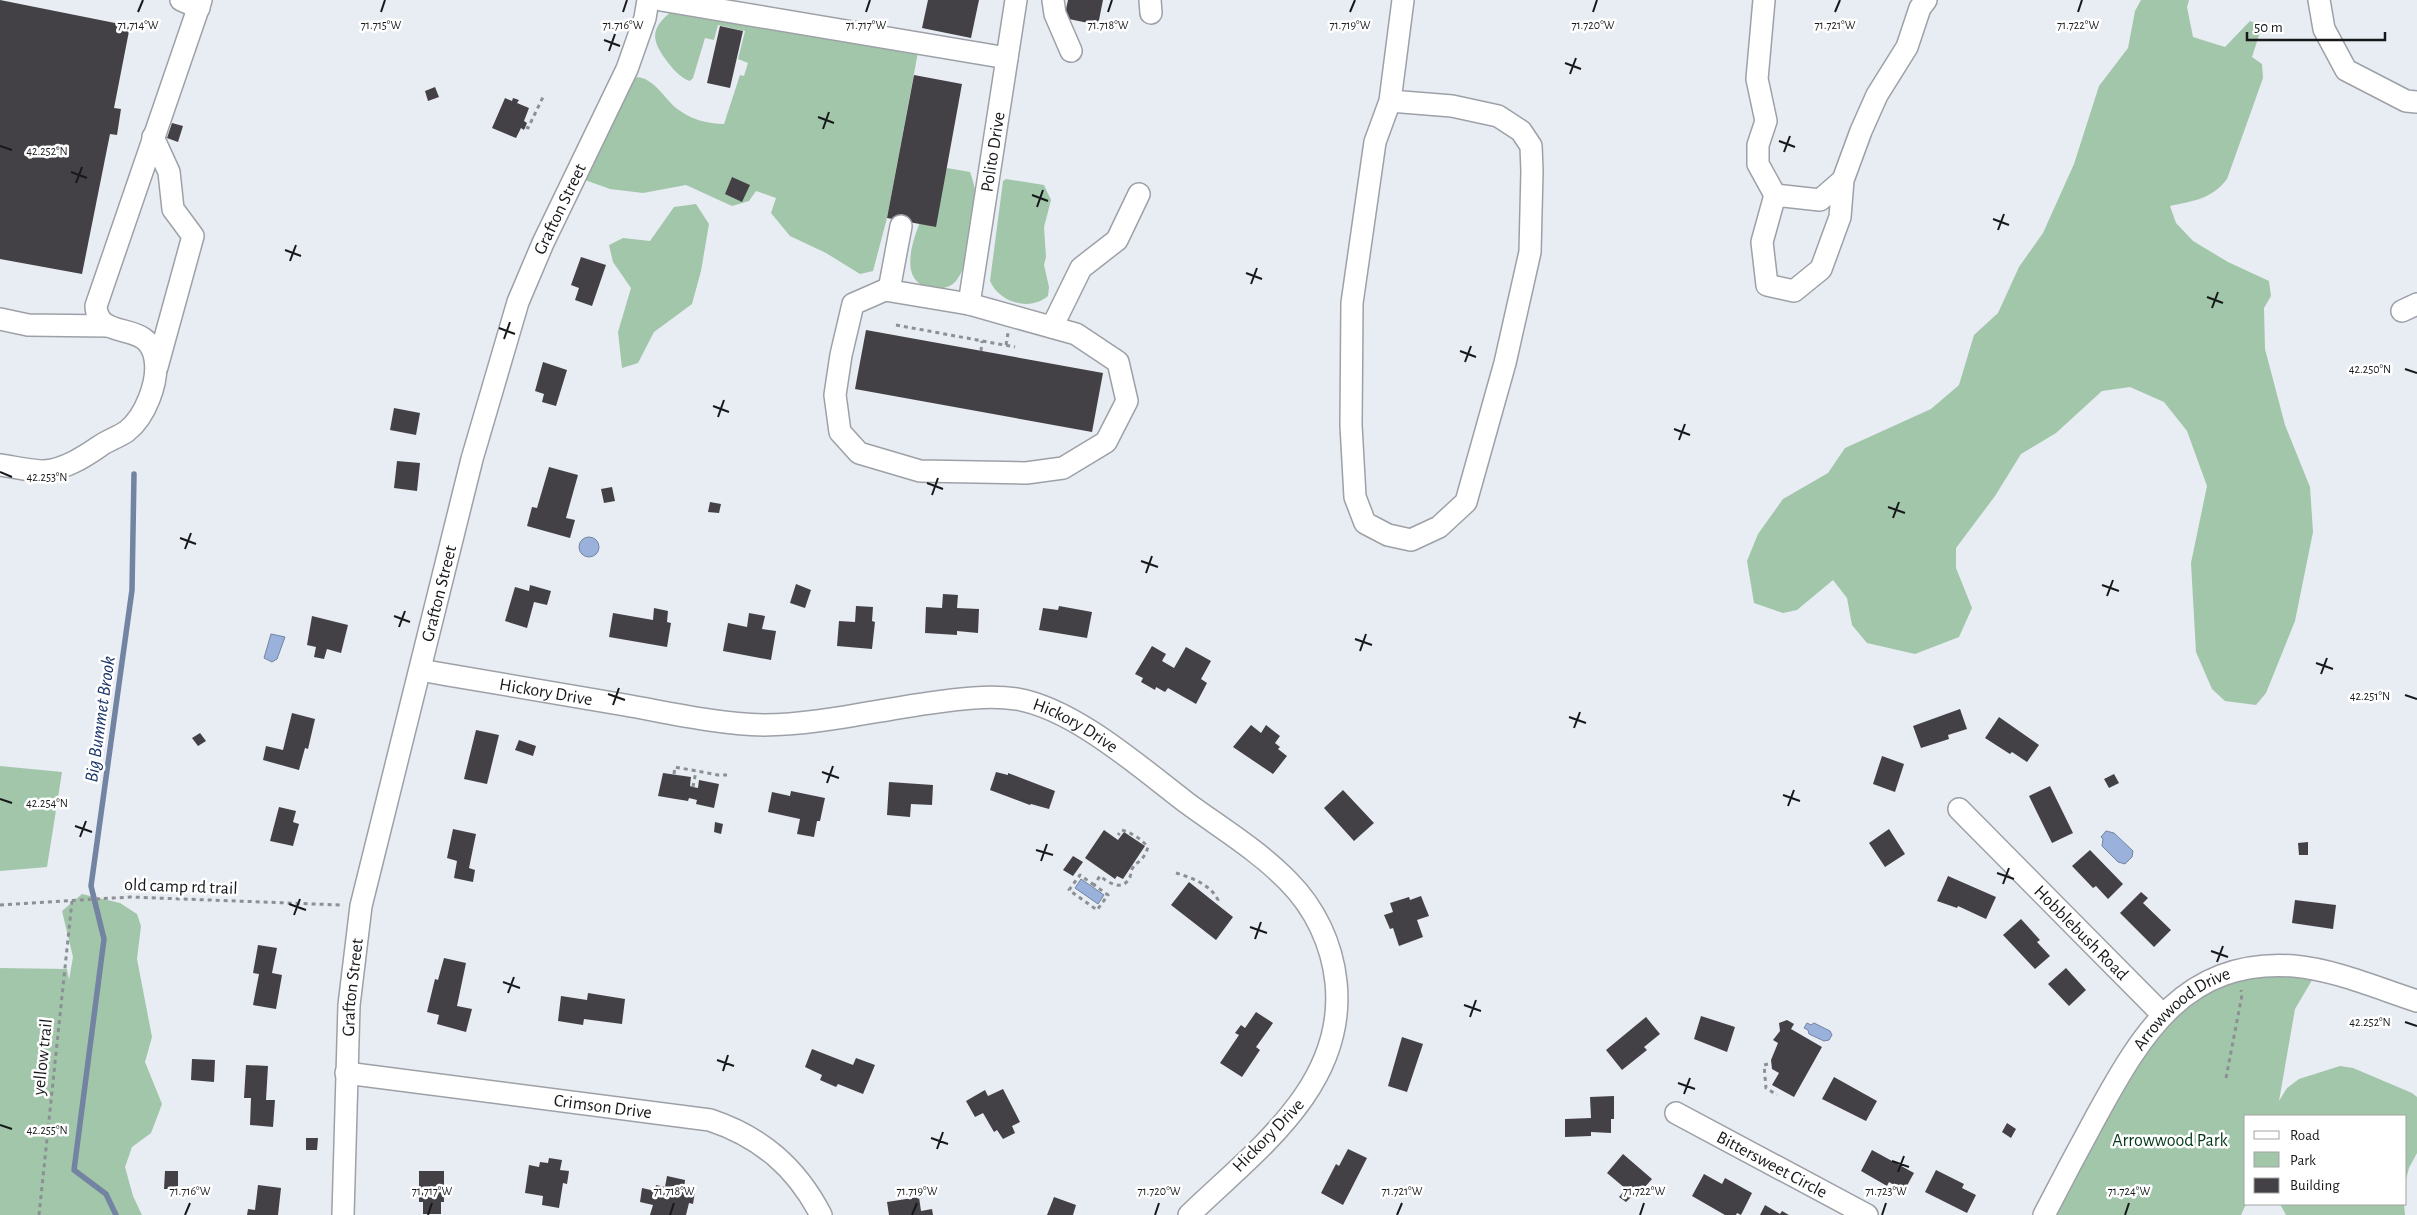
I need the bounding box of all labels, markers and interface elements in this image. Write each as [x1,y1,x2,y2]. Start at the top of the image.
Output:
scale bar [2247,10,2384,42]
text: 71.714°W [117,19,159,31]
text: 71.715°W [361,19,401,31]
text: 71.716°W [602,19,644,31]
text: 71.717°W [846,19,886,31]
text: 71.718°W [1087,19,1129,31]
text: 71.719°W [1329,19,1371,31]
text: 71.720°W [1571,19,1615,31]
text: 71.721°W [1815,19,1856,31]
text: 71.722°W [2057,19,2099,31]
text: 50 m [2254,20,2283,35]
street label: Polito Drive [978,111,1009,193]
text: 42.252°N [26,145,68,157]
street label: Grafton Street [531,161,590,257]
text: 42.250°N [2349,363,2391,375]
text: 42.253°N [26,471,68,483]
street label: Grafton Street [419,543,460,644]
water label: Big Bummet Brook [82,655,119,784]
street label: Hickory Drive [498,676,594,709]
text: 42.251°N [2350,690,2390,702]
street label: Hickory Drive [1030,695,1121,757]
text: 42.254°N [26,797,68,809]
street label: old camp rd trail [124,876,238,898]
street label: Hobblebush Road [2030,882,2131,984]
street label: Grafton Street [340,937,367,1037]
street label: Arrowwood Drive [2130,965,2233,1054]
text: 42.252°N [2349,1016,2391,1028]
street label: yellow trail [30,1018,56,1097]
street label: Crimson Drive [553,1092,653,1122]
street label: Hickory Drive [1229,1096,1308,1176]
legend [2244,1115,2407,1205]
text: 42.255°N [26,1124,68,1136]
street label: Bittersweet Circle [1713,1128,1830,1202]
text: Road [2290,1128,2320,1143]
park label: Arrowwood Park [2112,1132,2229,1150]
text: Park [2290,1153,2316,1168]
text: Building [2290,1178,2340,1193]
text: 71.716°W [169,1185,211,1197]
text: 71.717°W [412,1185,452,1197]
text: 71.718°W [653,1185,695,1197]
text: 71.719°W [896,1185,938,1197]
text: 71.720°W [1137,1185,1181,1197]
text: 71.721°W [1382,1185,1423,1197]
text: 71.722°W [1623,1185,1665,1197]
text: 71.723°W [1865,1185,1907,1197]
text: 71.724°W [2108,1185,2151,1197]

